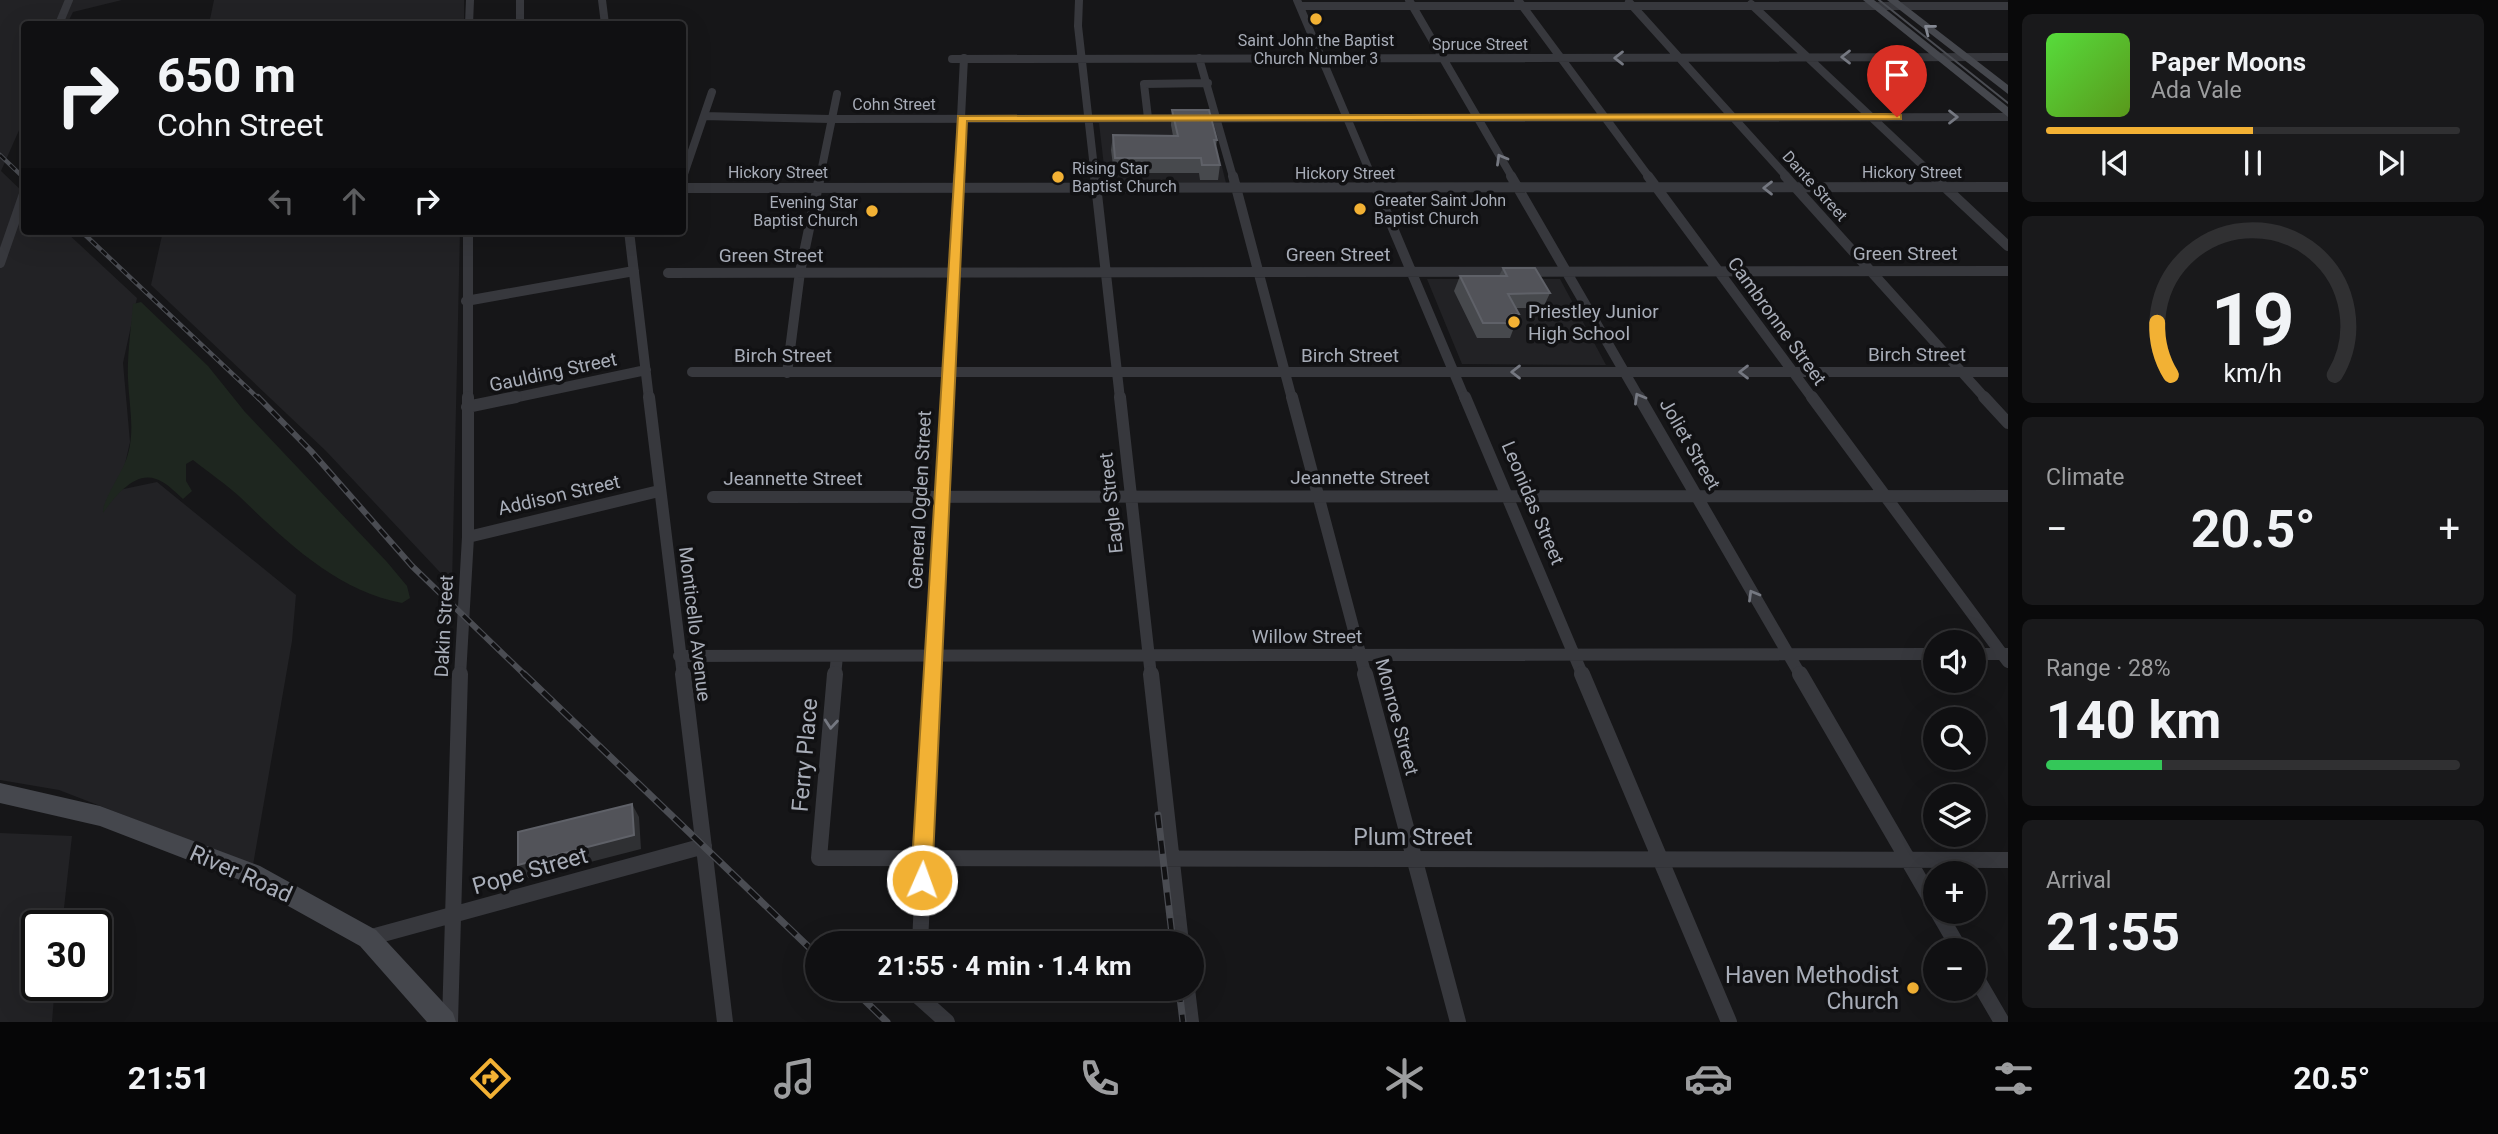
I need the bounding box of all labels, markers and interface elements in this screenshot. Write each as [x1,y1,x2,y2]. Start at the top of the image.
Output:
marker: Saint John the Baptist Church Number 3 [1308,11,1324,27]
one-way arrow [1924,24,1936,37]
place label: Saint John the Baptist Church Number 3 [1238,31,1394,68]
street label: Spruce Street [1432,35,1528,54]
pin [1867,45,1927,117]
text: 650 m [157,47,296,104]
text: Paper Moons [2151,47,2306,77]
icon: right [42,49,133,140]
one-way arrow [1840,49,1851,65]
one-way arrow [1613,50,1623,66]
icon: arrive [1878,56,1916,94]
text: Ada Vale [2151,77,2242,104]
street label: Cohn Street [852,95,936,114]
text: Cohn Street [157,106,324,144]
one-way arrow [1949,109,1959,125]
icon: previous [2096,144,2134,182]
icon: pause [2234,144,2272,182]
icon: next [2372,144,2410,182]
street label: Dante Street [1779,147,1851,225]
one-way arrow [1496,153,1509,166]
place label: Rising Star Baptist Church [1072,159,1177,196]
street label: Hickory Street [728,163,828,182]
street label: Hickory Street [1862,163,1962,182]
street label: Hickory Street [1295,164,1395,183]
marker: Rising Star Baptist Church [1050,169,1066,185]
one-way arrow [1763,180,1773,196]
icon: left [262,182,300,220]
icon: ahead [335,182,373,220]
icon: right [408,182,446,220]
place label: Greater Saint John Baptist Church [1374,191,1506,228]
place label: Evening Star Baptist Church [753,193,859,230]
marker: Greater Saint John Baptist Church [1352,201,1368,217]
marker: Evening Star Baptist Church [864,203,880,219]
street label: Green Street [1853,242,1957,265]
street label: Green Street [1286,243,1390,266]
street label: Green Street [719,244,823,267]
street label: Cambronne Street [1723,252,1831,390]
text: 19 [2211,278,2295,364]
place label: Priestley Junior High School [1528,300,1659,345]
marker: Priestley Junior High School [1506,314,1522,330]
street label: Birch Street [1868,343,1966,366]
street label: Birch Street [734,344,832,367]
street label: Birch Street [1301,344,1399,367]
street label: Gaulding Street [487,347,619,397]
text: km/h [2224,359,2282,388]
one-way arrow [1511,364,1521,380]
one-way arrow [1738,364,1749,380]
one-way arrow [1634,393,1647,406]
street label: Joliet Street [1655,394,1725,494]
street label: General Ogden Street [904,410,936,590]
street label: Leonidas Street [1497,438,1569,568]
street label: Eagle Street [1094,451,1128,555]
text: Climate [2046,464,2125,491]
street label: Jeannette Street [1290,466,1430,489]
street label: Jeannette Street [723,467,863,490]
street label: Addison Street [496,470,622,520]
text: 20.5° [2191,499,2316,560]
text: − [2046,507,2068,551]
text: + [2438,507,2460,551]
street label: Monticello Avenue [674,545,716,703]
street label: Dakin Street [430,574,458,678]
one-way arrow [1749,590,1762,603]
street label: Willow Street [1252,625,1362,648]
map controls [1923,630,1986,1001]
button: sound [1923,630,1986,693]
text: Range · 28% [2046,655,2171,682]
street label: Monroe Street [1370,656,1424,778]
text: 140 km [2046,690,2221,751]
street label: Ferry Place [787,697,823,813]
button: search [1923,707,1986,770]
one-way arrow [824,719,839,730]
button: layers [1923,784,1986,847]
street label: Plum Street [1353,824,1473,851]
street label: River Road [186,839,296,909]
street label: Pope Street [469,842,591,900]
position arrow [885,843,959,917]
button: + [1923,861,1986,924]
text: Arrival [2046,867,2111,894]
text: 21:55 [2046,902,2180,963]
speed limit sign: 30 [21,910,112,1001]
button: − [1923,938,1986,1001]
text: 21:55 · 4 min · 1.4 km [877,951,1132,981]
place label: Haven Methodist Church [1725,962,1899,1015]
marker: Haven Methodist Church [1905,980,1921,996]
icon: directions [466,1054,515,1103]
icon: music [770,1054,819,1103]
icon: phone [1075,1054,1124,1103]
icon: climate [1380,1054,1429,1103]
icon: car [1684,1054,1733,1103]
icon: filters [1989,1054,2038,1103]
text: 21:51 [128,1059,210,1097]
text: 20.5° [2293,1059,2370,1097]

